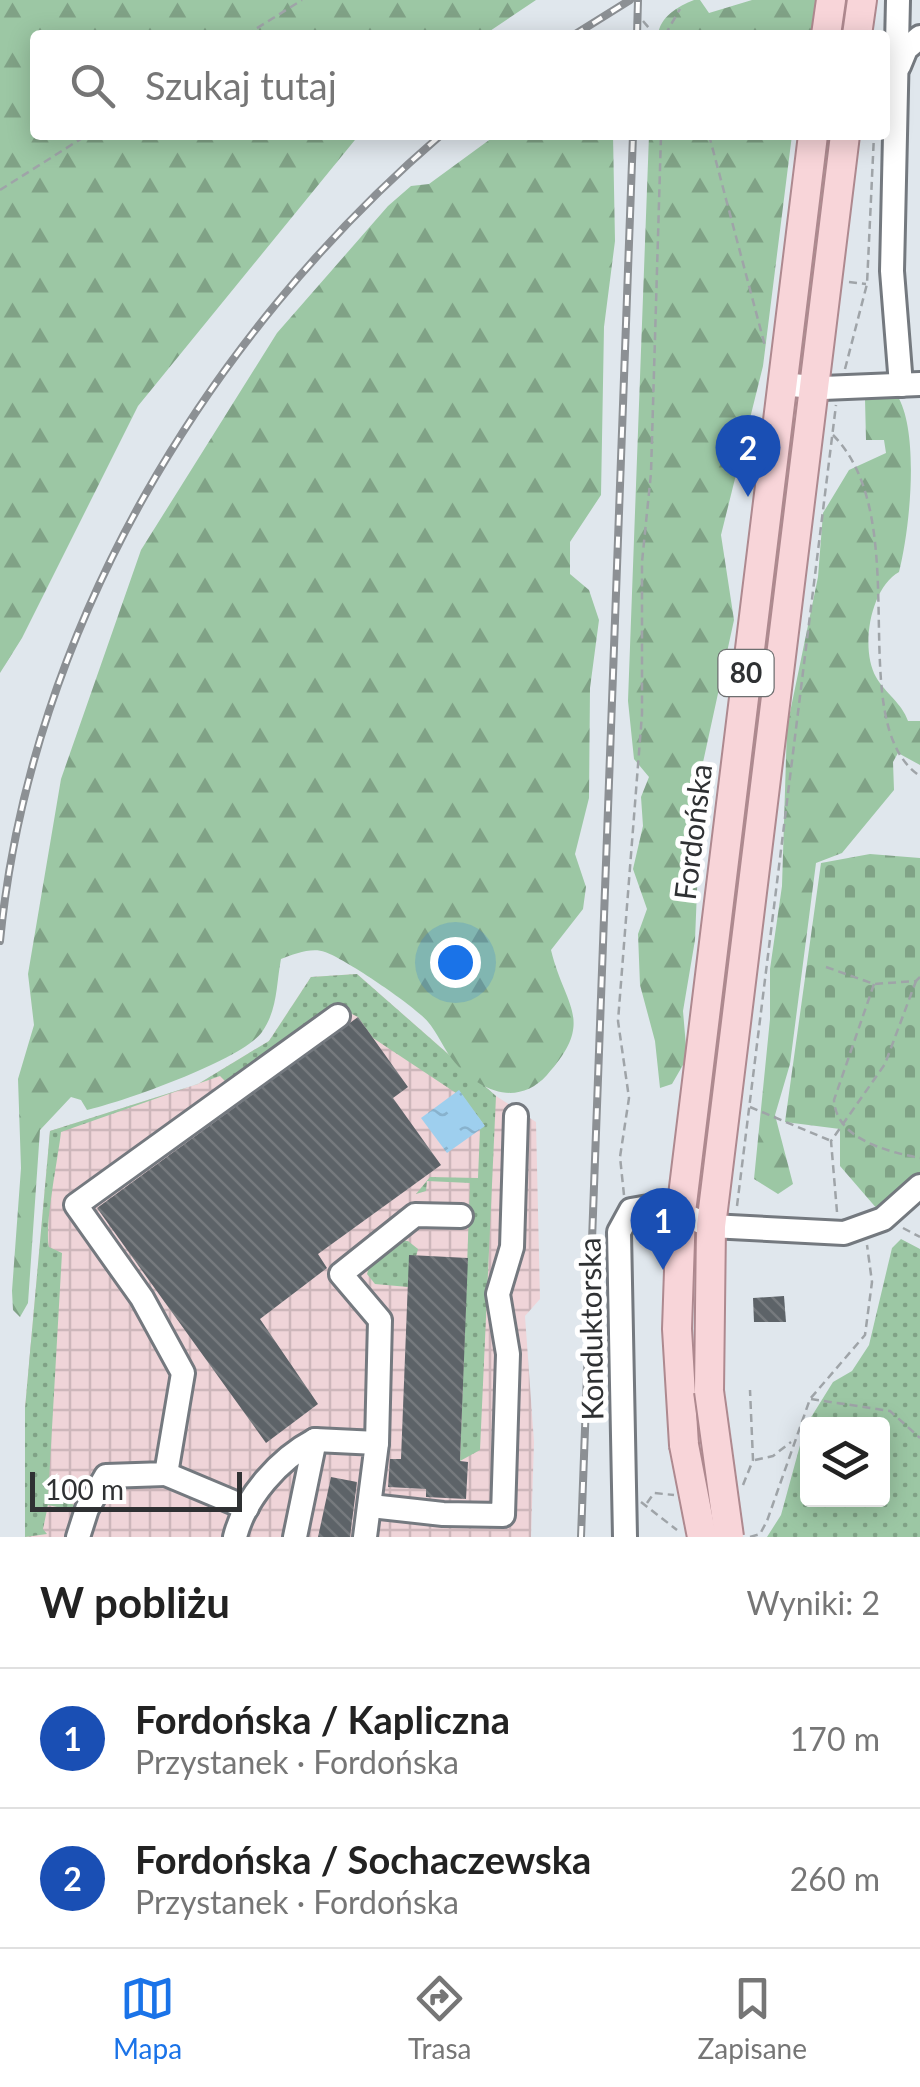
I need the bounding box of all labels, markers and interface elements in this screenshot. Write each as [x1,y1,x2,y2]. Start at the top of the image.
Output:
search box [30,30,890,140]
icon: search [65,58,120,113]
text: Szukaj tutaj [145,62,337,108]
pin: 2 [716,414,780,497]
road number: 80 [718,650,774,696]
street label: Fordońska [666,762,718,902]
your location [430,937,481,988]
pin: 1 [630,1188,696,1270]
street label: Konduktorska [570,1237,610,1421]
map controls [800,1417,890,1507]
button: layers [800,1417,890,1507]
scale bar [30,1467,242,1512]
text: 100 m [45,1472,124,1506]
text: W pobliżu [40,1577,230,1627]
text: Wyniki: 2 [747,1583,880,1622]
text: Fordońska / Kapliczna [135,1696,510,1742]
text: 1 [63,1719,82,1758]
text: 170 m [790,1719,880,1758]
text: Przystanek · Fordońska [135,1742,459,1781]
text: Fordońska / Sochaczewska [135,1836,591,1882]
text: 2 [63,1859,82,1898]
text: 260 m [790,1859,880,1898]
text: Przystanek · Fordońska [135,1882,459,1921]
tab: Mapa [113,1971,182,2065]
tab: Trasa [408,1971,471,2065]
tab: Zapisane [697,1971,807,2065]

